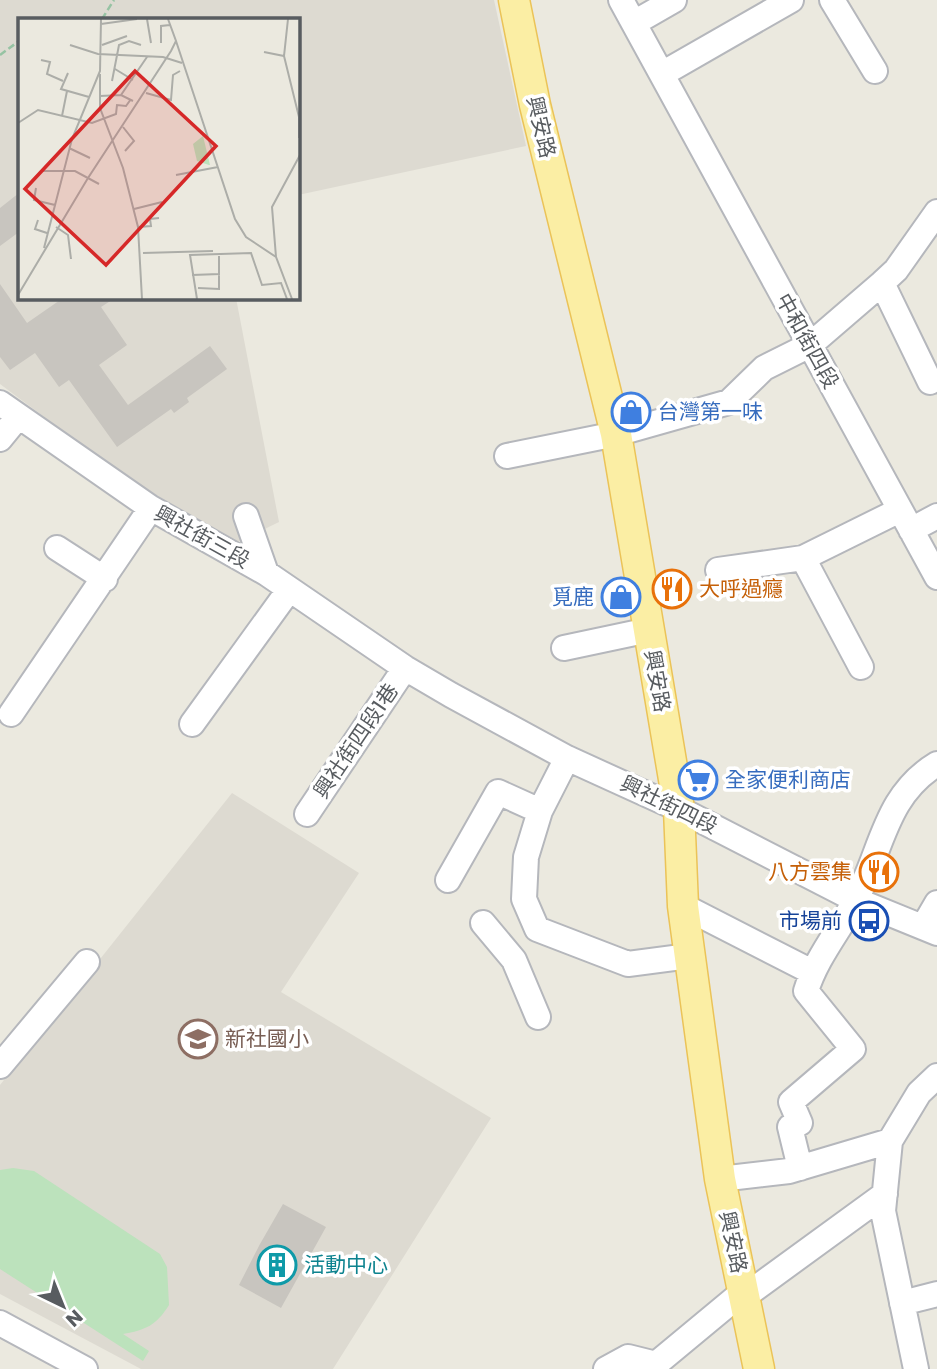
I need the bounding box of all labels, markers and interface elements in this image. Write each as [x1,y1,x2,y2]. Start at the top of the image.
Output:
inset map [18,18,299,299]
street label: 興安路 [520,93,563,161]
street label: 中和街四段 [769,288,846,394]
shop icon: 台灣第一味 [610,391,652,433]
place label: 台灣第一味 [658,397,763,426]
street label: 興社街三段 [149,498,255,575]
restaurant icon: 大呼過癮 [651,568,693,610]
place label: 大呼過癮 [699,574,783,603]
shop icon: 覓鹿 [600,576,642,618]
place label: 覓鹿 [552,582,594,611]
street label: 興安路 [638,647,677,714]
street label: 興社街四段1巷 [306,678,405,804]
supermarket icon: 全家便利商店 [677,759,719,801]
place label: 全家便利商店 [725,765,851,794]
street label: 興社街四段 [616,769,723,841]
restaurant icon: 八方雲集 [858,851,900,893]
place label: 八方雲集 [768,857,852,886]
bus stop icon: 市場前 [848,900,890,942]
place label: 市場前 [779,906,842,935]
school or university icon: 新社國小 [177,1018,219,1060]
place label: 新社國小 [225,1024,309,1053]
street label: 興安路 [713,1208,754,1276]
building icon: 活動中心 [256,1244,298,1286]
place label: 活動中心 [304,1250,388,1279]
north arrow [28,1271,98,1341]
text: N [60,1303,89,1333]

